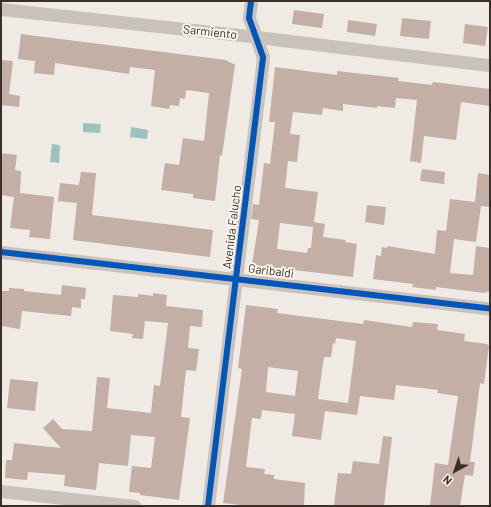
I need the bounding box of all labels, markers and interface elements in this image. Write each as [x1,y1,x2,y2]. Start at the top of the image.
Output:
street label: Sarmiento [182,22,238,42]
street label: Avenida Falucho [220,184,244,270]
street label: Garibaldi [247,261,295,281]
north arrow [435,451,475,491]
text: N [440,473,454,488]

